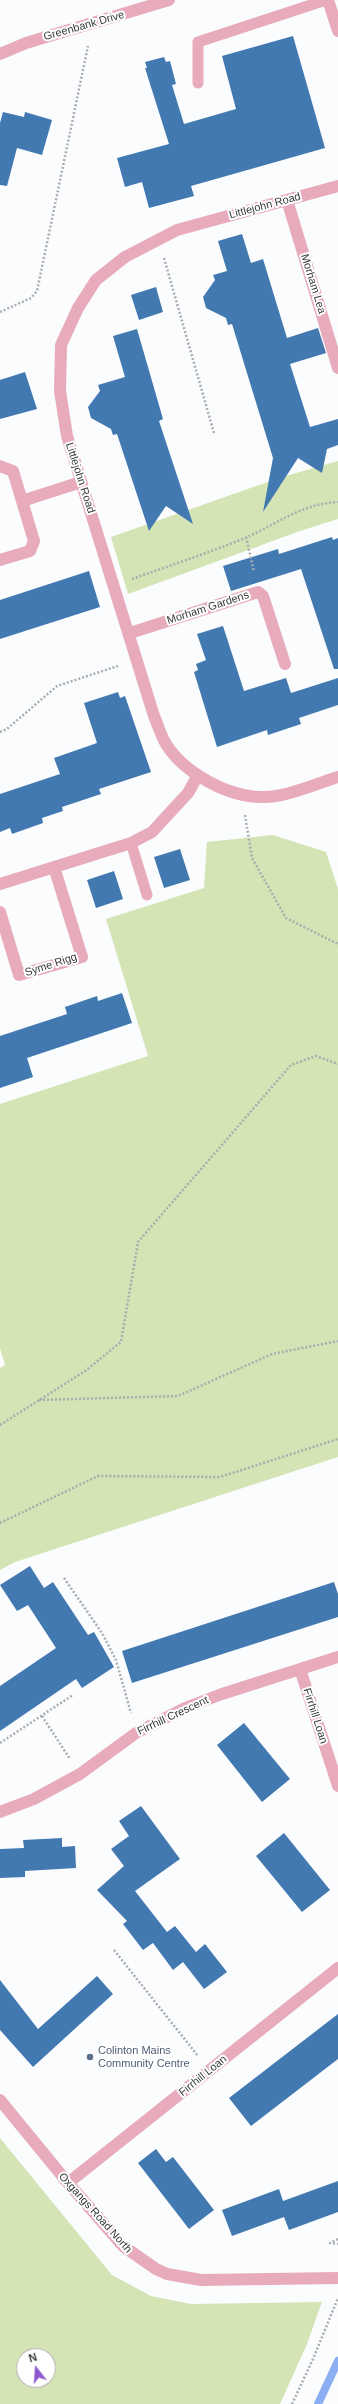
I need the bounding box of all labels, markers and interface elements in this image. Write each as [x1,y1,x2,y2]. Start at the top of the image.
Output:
street label: Greenbank Drive [42,8,126,44]
street label: Littlejohn Road [228,190,302,222]
street label: Morham Lea [298,253,328,315]
street label: Littlejohn Road [62,441,98,515]
street label: Morham Gardens [165,588,251,628]
street label: Syme Rigg [23,950,79,980]
street label: Firrhill Loan [300,1687,330,1745]
street label: Firrhill Crescent [135,1694,211,1738]
place label: Colinton Mains Community Centre [98,2044,190,2070]
marker: Colinton Mains Community Centre [85,2052,95,2062]
street label: Firrhill Loan [177,2053,229,2099]
street label: Oxgangs Road North [56,2170,134,2256]
north arrow [16,2348,56,2388]
text: N [27,2351,38,2364]

